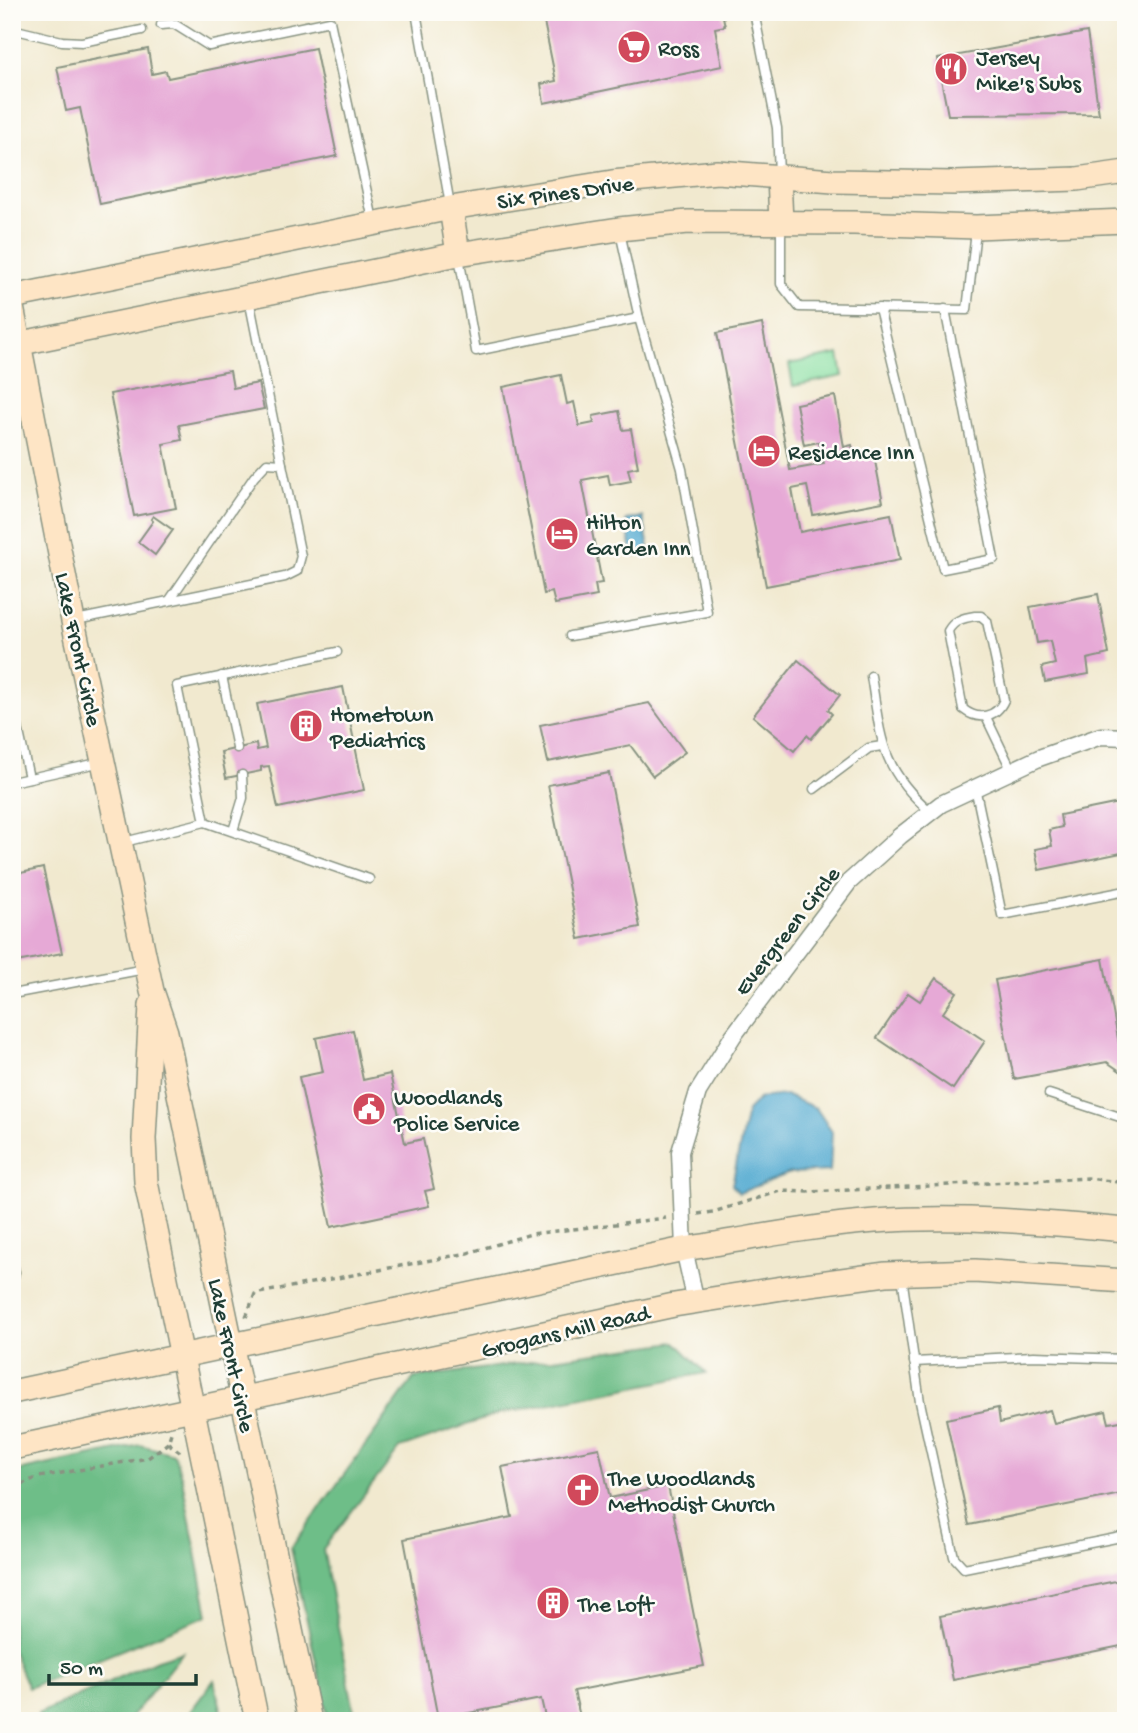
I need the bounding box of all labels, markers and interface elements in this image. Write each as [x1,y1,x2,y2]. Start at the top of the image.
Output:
supermarket icon: Ross [615,28,653,66]
place label: Ross [658,37,699,64]
place label: Jersey Mike's Subs [976,46,1081,99]
restaurant icon: Jersey Mike's Subs [932,50,970,88]
street label: Six Pines Drive [495,171,637,217]
hotel icon: Residence Inn [745,432,783,470]
place label: Residence Inn [788,441,914,468]
place label: Hilton Garden Inn [586,511,691,564]
hotel icon: Hilton Garden Inn [543,515,581,553]
street label: Lake Front Circle [47,570,106,730]
place label: Hometown Pediatrics [329,703,433,756]
building icon: Hometown Pediatrics [287,707,325,745]
street label: Evergreen Circle [730,861,848,1002]
place label: Woodlands Police Service [393,1086,520,1139]
public building icon: Woodlands Police Service [350,1090,388,1128]
street label: Lake Front Circle [200,1276,259,1436]
street label: Grogans Mill Road [479,1301,654,1366]
place label: The Woodlands Methodist Church [606,1467,775,1520]
church icon: The Woodlands Methodist Church [564,1471,602,1509]
building icon: The Loft [534,1584,572,1622]
place label: The Loft [576,1593,655,1620]
scale bar [49,1642,196,1686]
text: 50 m [60,1658,103,1683]

